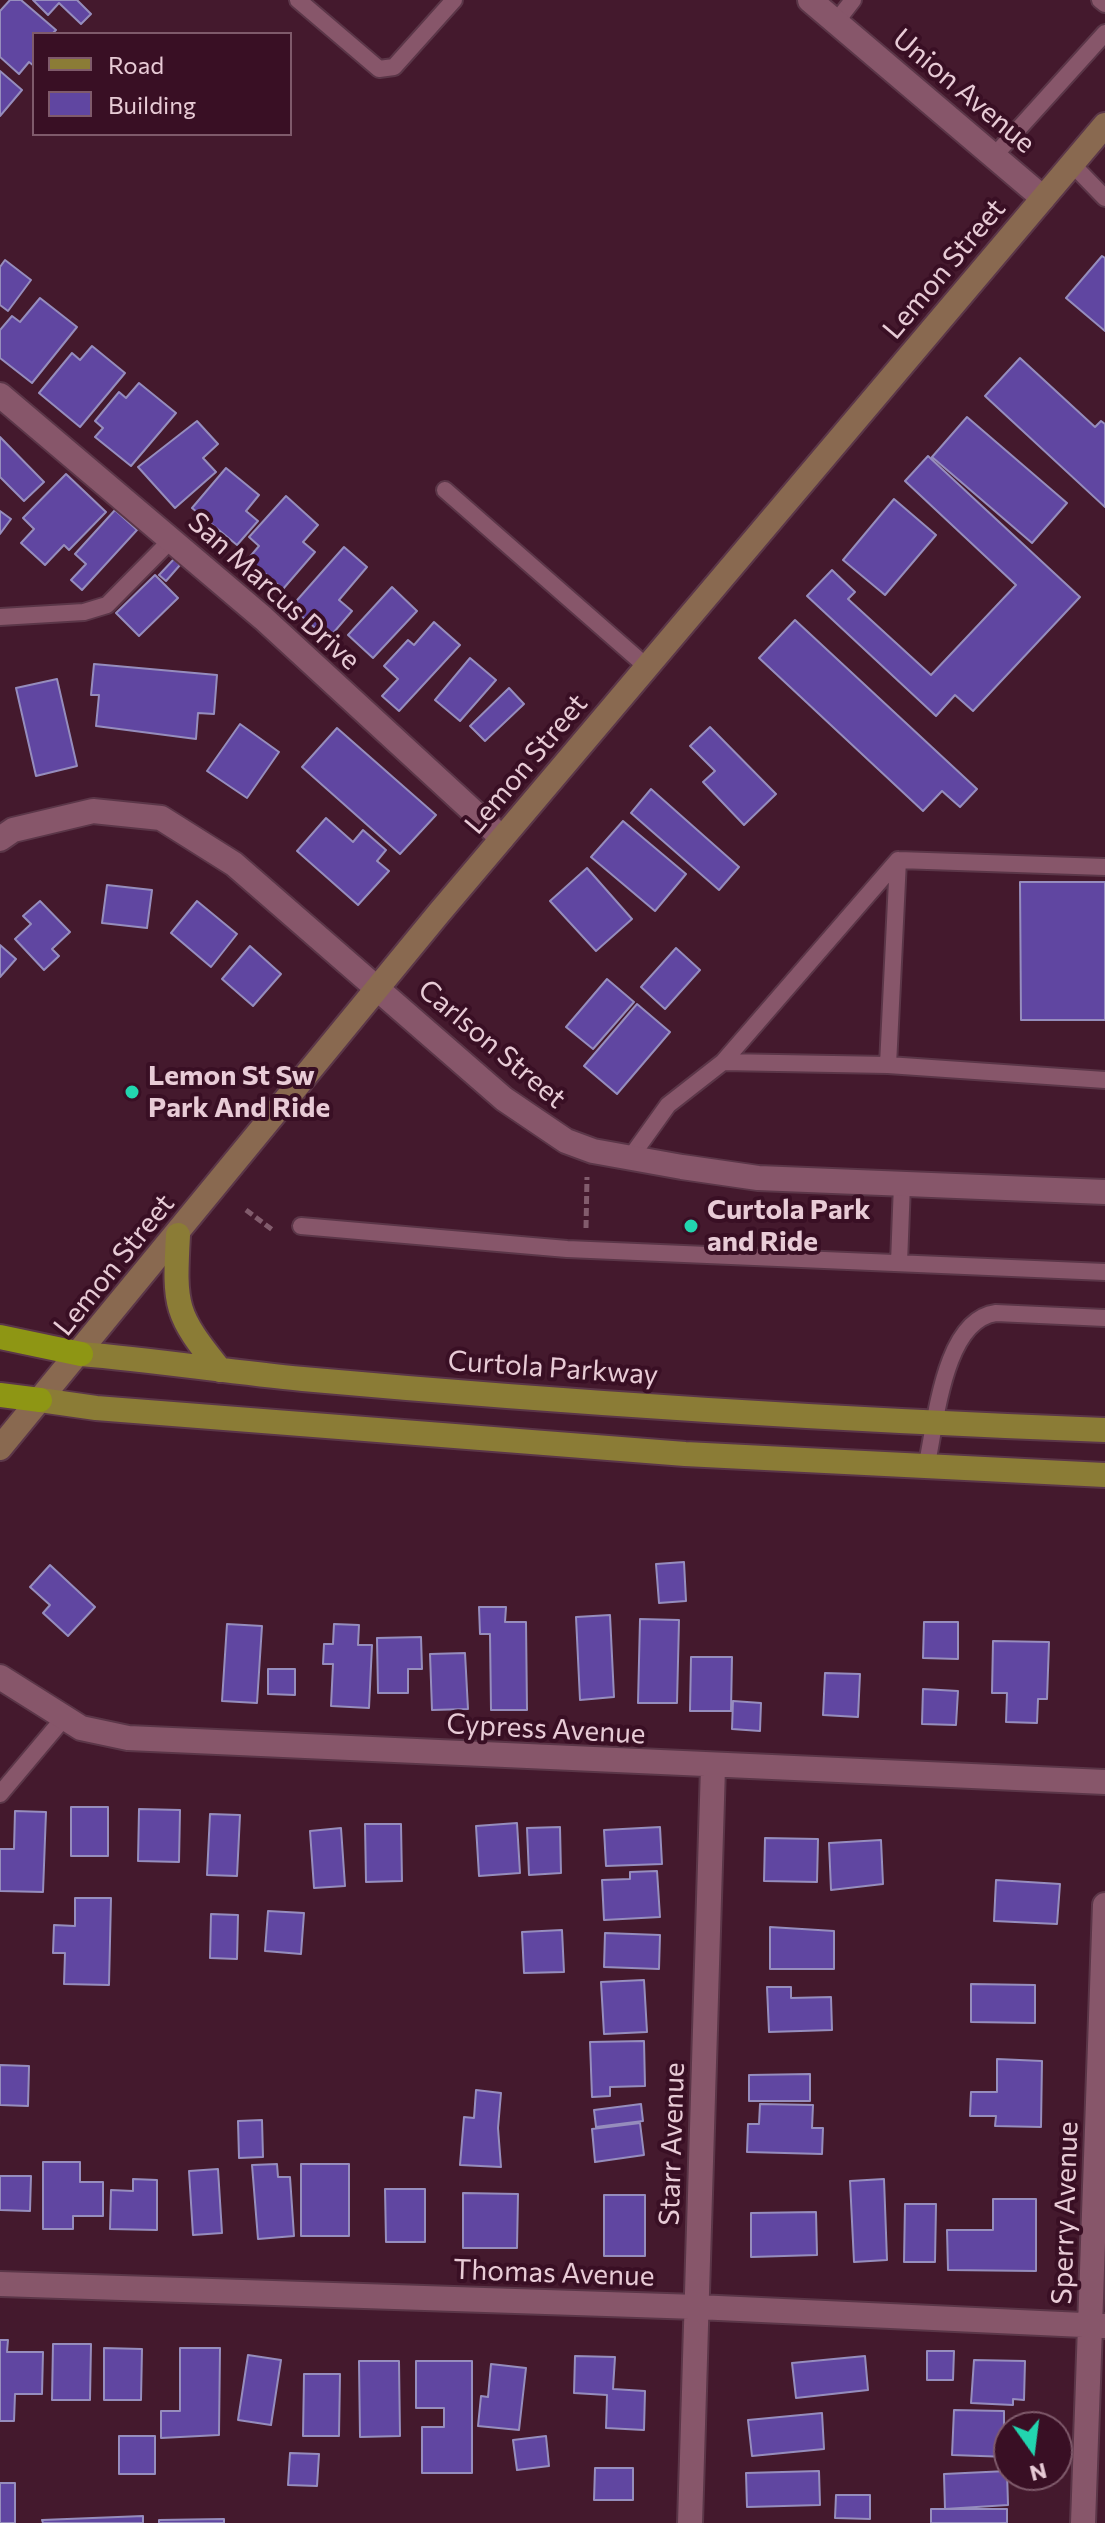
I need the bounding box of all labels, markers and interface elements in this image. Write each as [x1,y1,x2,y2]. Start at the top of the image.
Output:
street label: Union Avenue [886,22,1042,160]
legend [32,32,292,136]
text: Road [108,50,164,79]
text: Building [108,90,196,119]
street label: Lemon Street [876,192,1012,346]
street label: San Marcus Drive [181,505,367,677]
street label: Lemon Street [458,687,594,841]
street label: Carlson Street [411,973,573,1115]
place label: Lemon St Sw Park And Ride [148,1059,330,1125]
marker: Lemon St Sw Park And Ride [123,1083,141,1101]
street label: Lemon Street [47,1187,181,1343]
place label: Curtola Park and Ride [707,1193,870,1259]
marker: Curtola Park and Ride [682,1217,700,1235]
street label: Curtola Parkway [447,1344,659,1392]
street label: Cypress Avenue [446,1707,646,1751]
street label: Starr Avenue [652,2062,692,2226]
street label: Sperry Avenue [1045,2121,1085,2305]
street label: Thomas Avenue [453,2253,655,2293]
north arrow [993,2411,1073,2491]
text: N [1027,2458,1050,2488]

